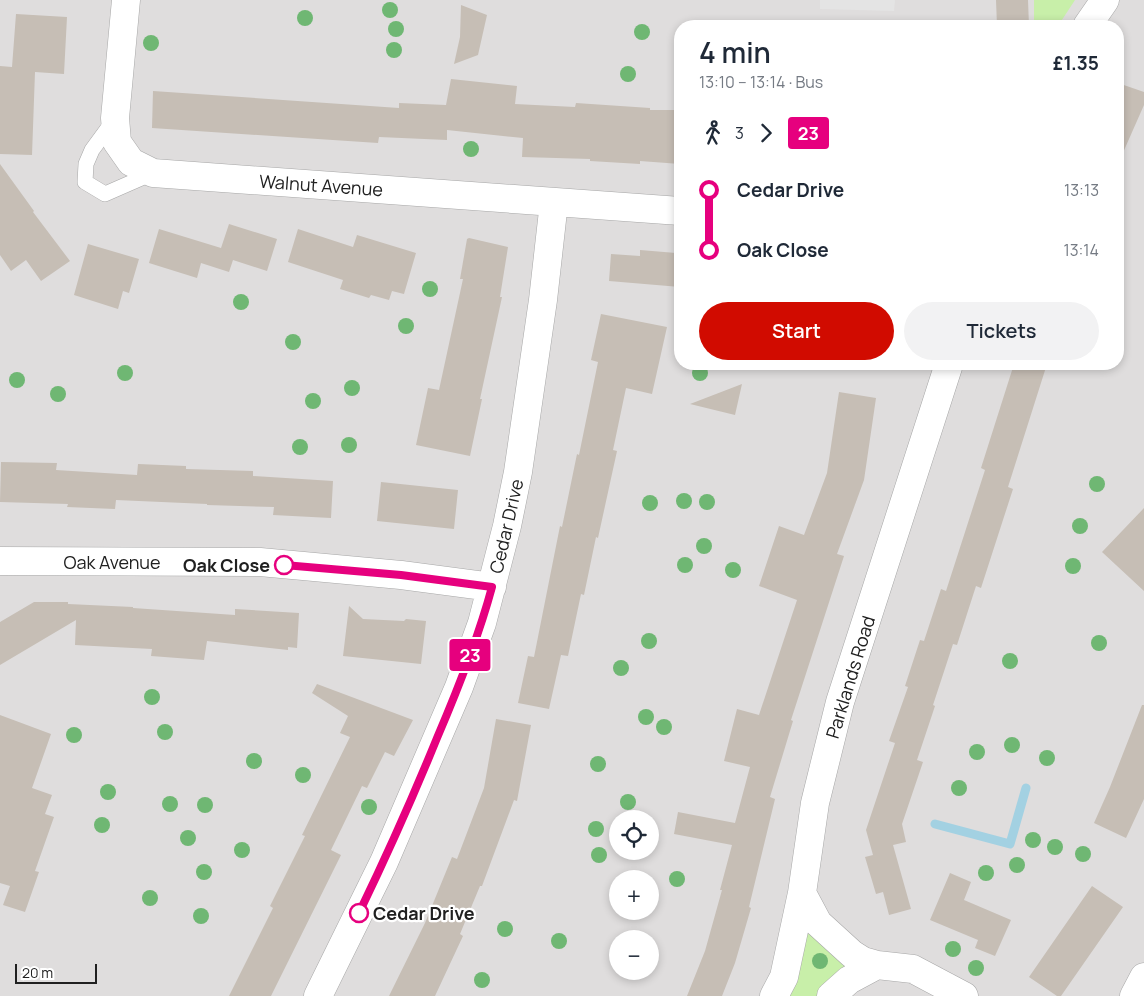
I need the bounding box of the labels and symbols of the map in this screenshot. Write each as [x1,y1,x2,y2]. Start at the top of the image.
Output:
street label: Walnut Avenue [258,169,384,201]
street label: Cedar Drive [483,476,529,576]
street label: Oak Avenue [63,550,161,574]
place label: Oak Close [183,553,270,577]
marker: Oak Close [274,555,294,575]
street label: Parklands Road [820,613,880,741]
line badge: 23 [448,639,492,671]
place label: Cedar Drive [373,901,475,925]
marker: Cedar Drive [349,903,369,923]
scale bar [15,961,98,984]

